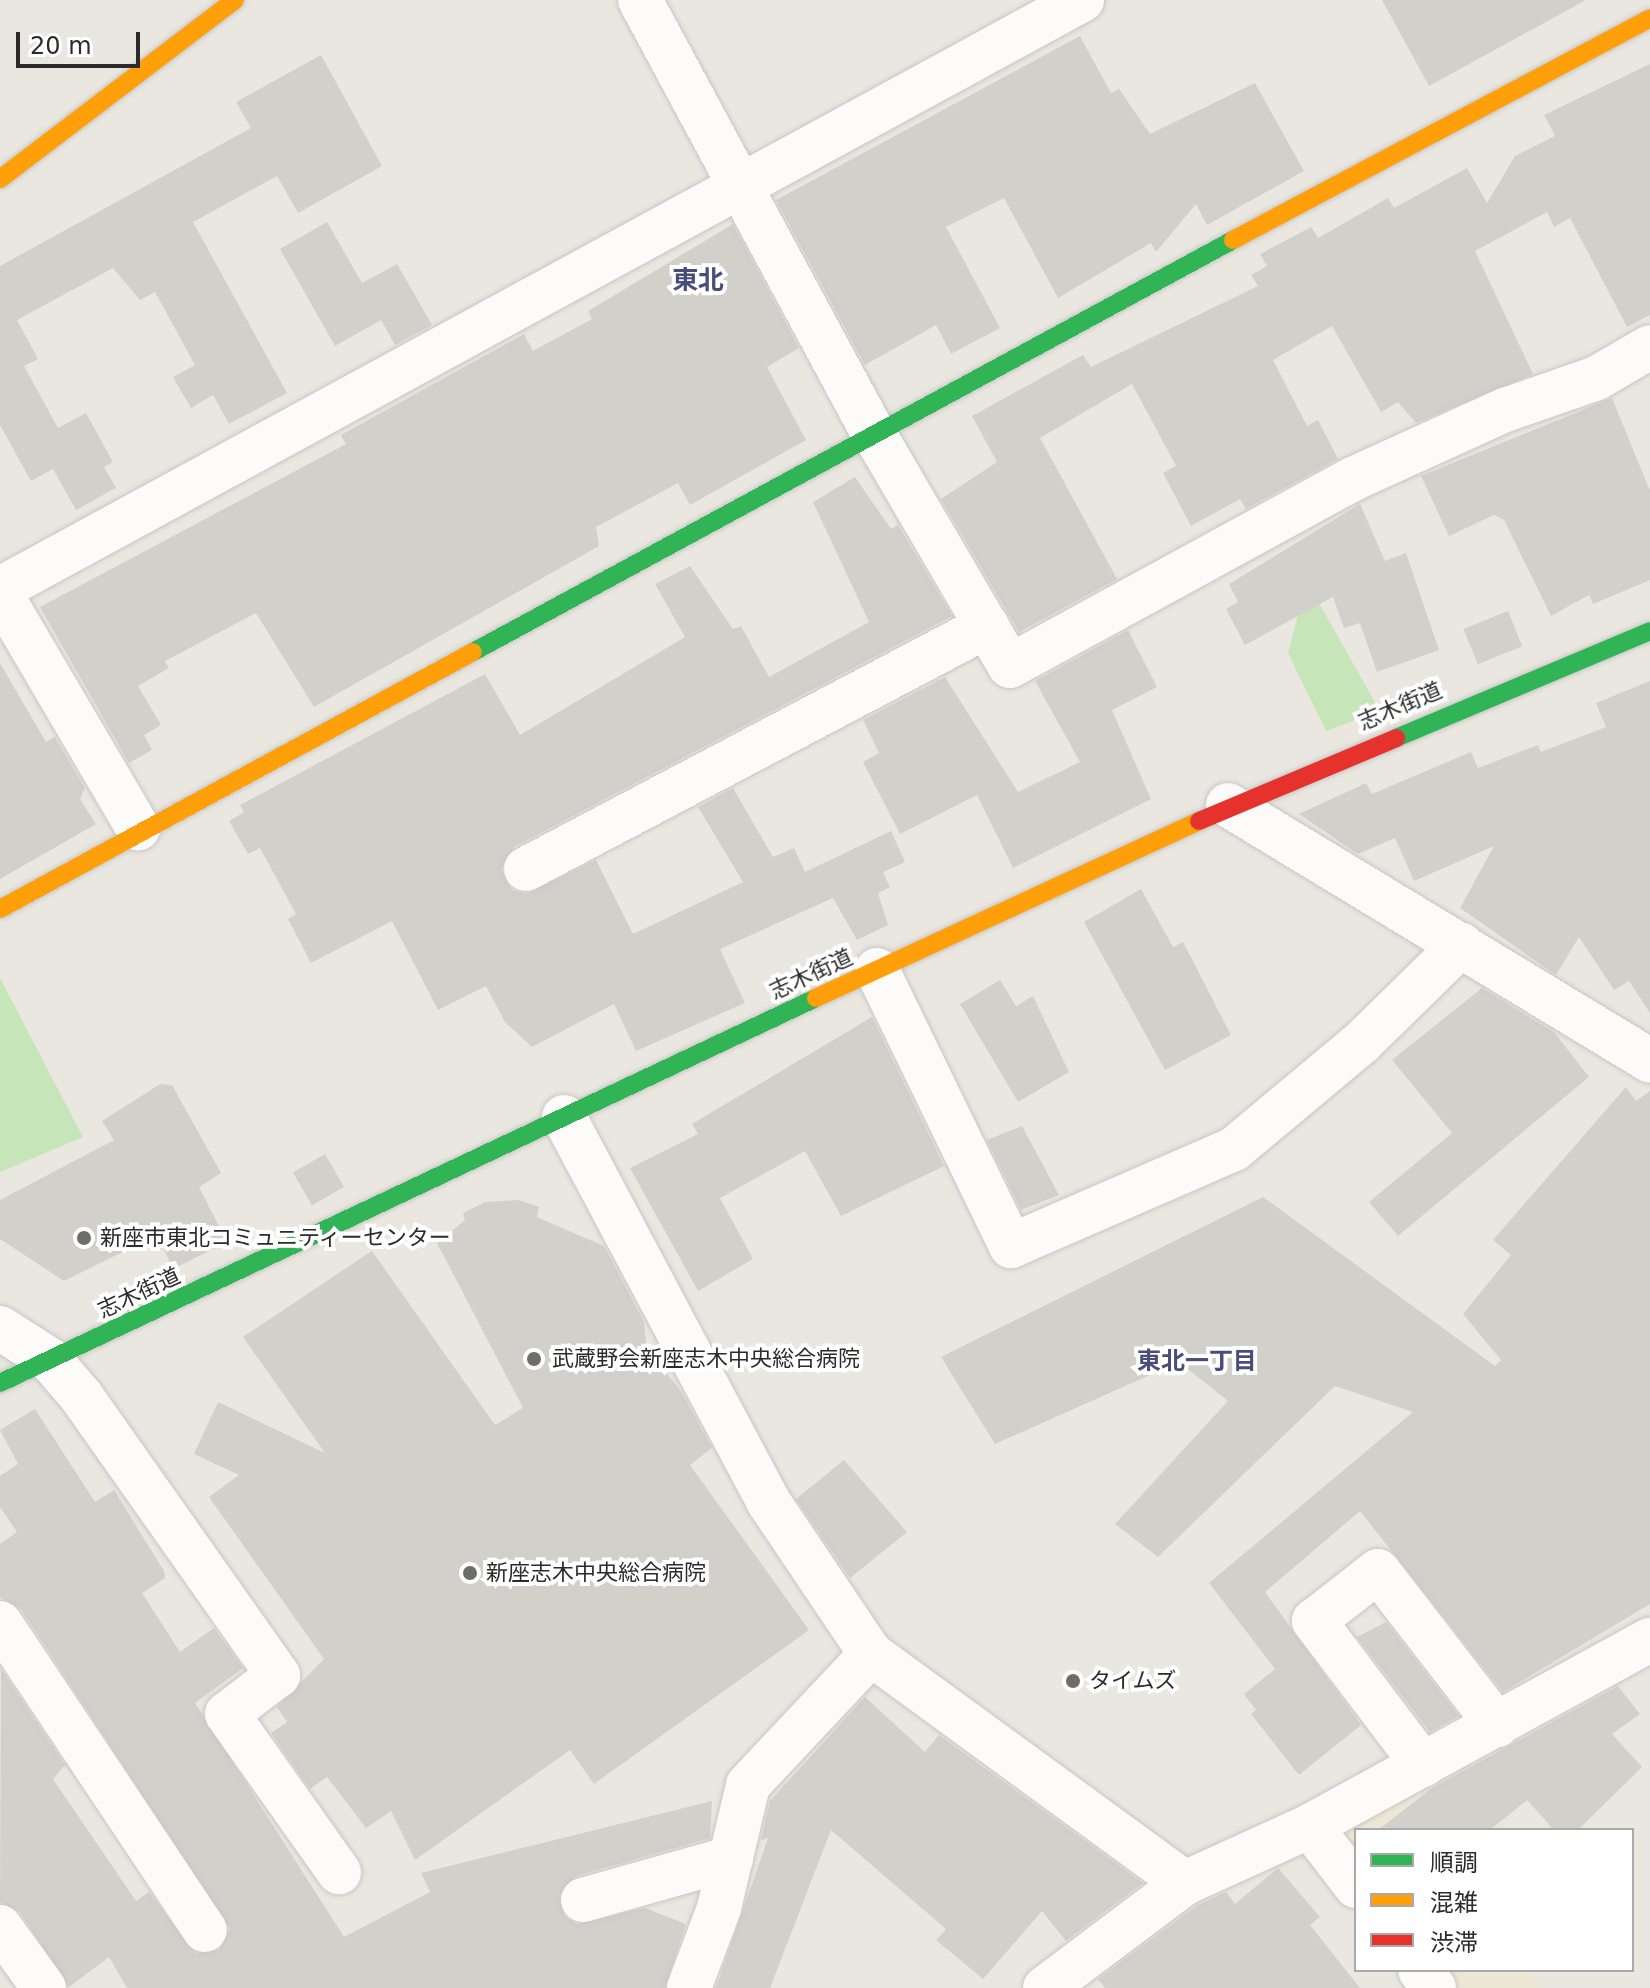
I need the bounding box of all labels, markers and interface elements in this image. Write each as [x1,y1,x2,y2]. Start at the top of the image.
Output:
scale bar [20,16,144,66]
text: 20 m [30,32,92,60]
district label: 東北 [672,265,724,297]
street label: 志木街道 [1354,677,1446,735]
street label: 志木街道 [766,943,856,1005]
place label: 新座市東北コミュニティーセンター [100,1225,452,1251]
marker: 新座市東北コミュニティーセンター [75,1229,93,1247]
street label: 志木街道 [94,1262,184,1324]
place label: 武蔵野会新座志木中央総合病院 [552,1346,860,1372]
marker: 武蔵野会新座志木中央総合病院 [523,1348,545,1370]
district label: 東北一丁目 [1137,1348,1257,1376]
place label: 新座志木中央総合病院 [486,1560,706,1586]
marker: 新座志木中央総合病院 [461,1564,479,1582]
place label: タイムズ [1089,1668,1177,1694]
marker: タイムズ [1064,1672,1082,1690]
legend [1354,1828,1634,1972]
text: 順調 [1430,1849,1478,1877]
text: 混雑 [1430,1889,1478,1917]
text: 渋滞 [1430,1929,1478,1957]

